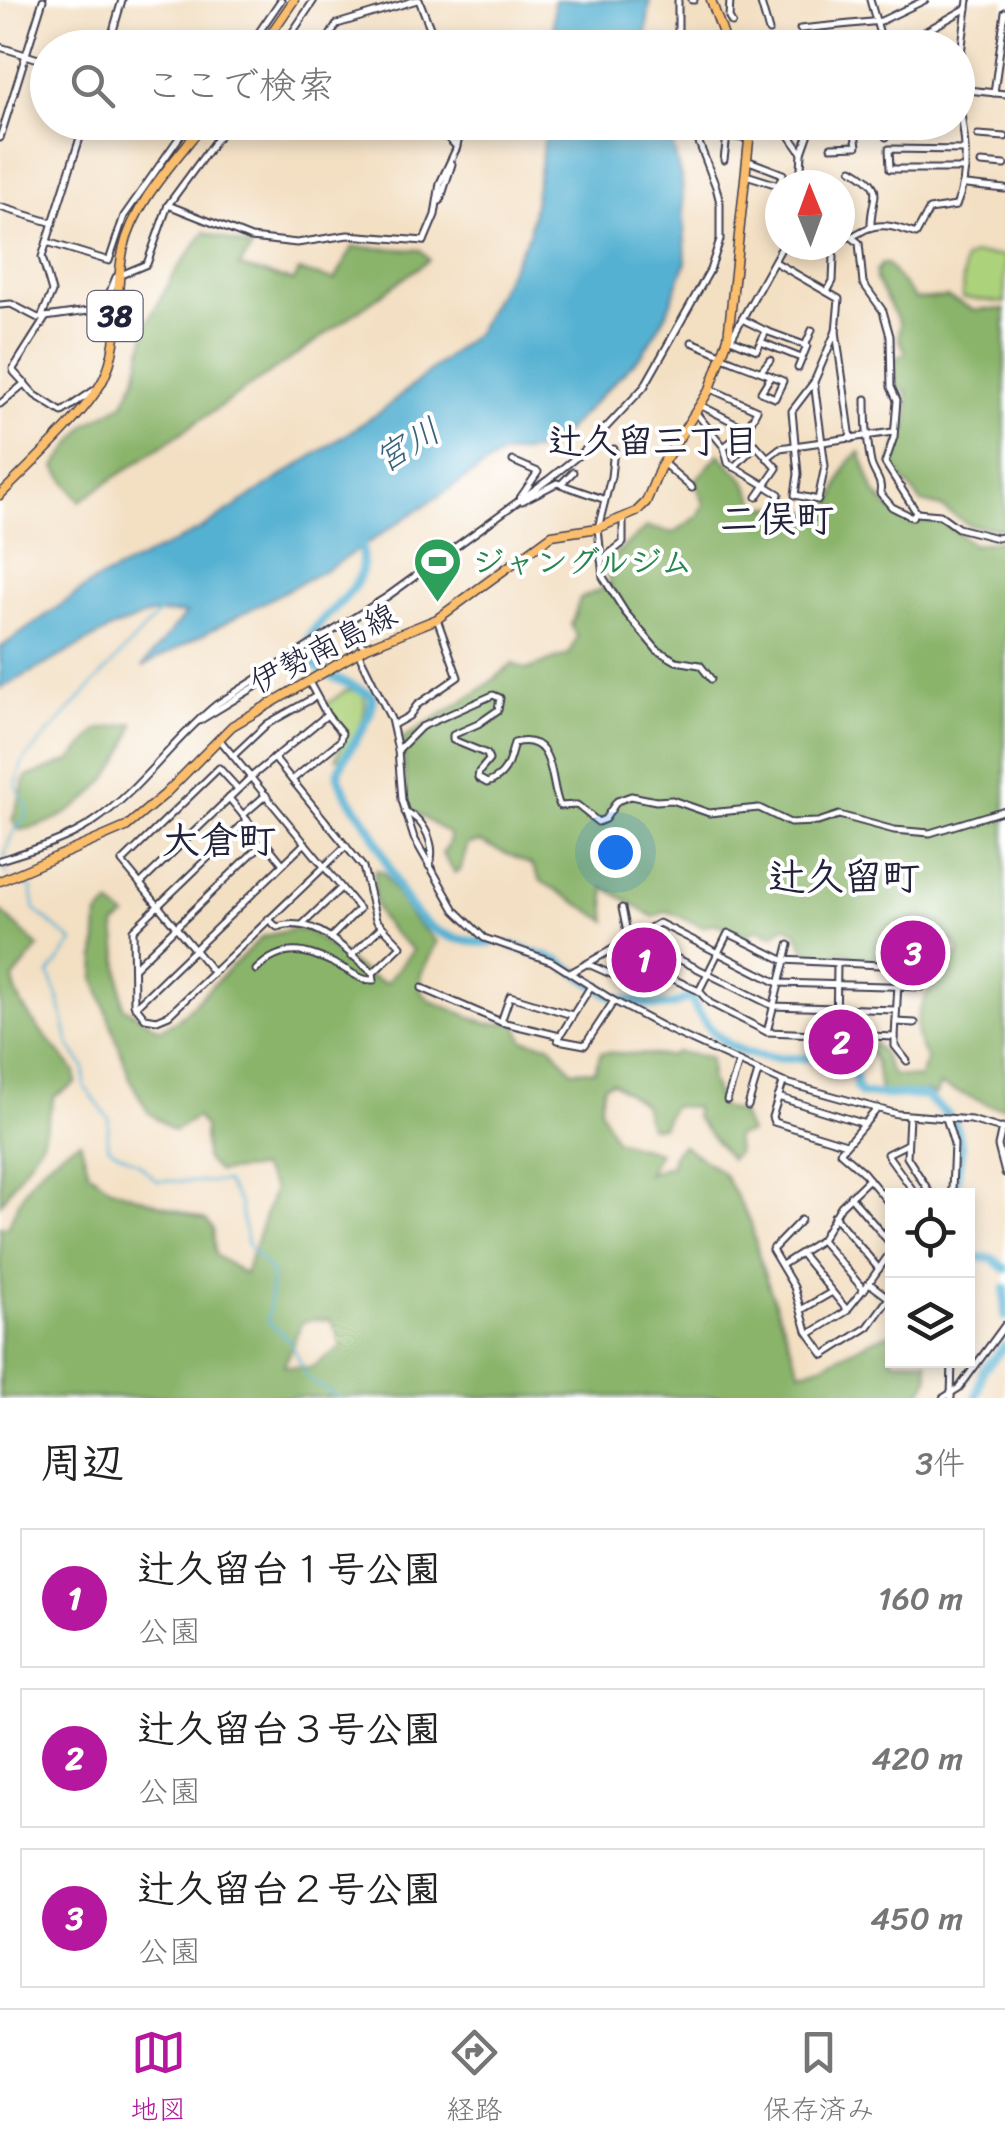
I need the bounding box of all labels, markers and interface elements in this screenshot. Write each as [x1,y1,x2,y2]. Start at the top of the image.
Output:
search box [30,30,975,140]
text: ここで検索 [145,52,335,119]
icon: search [65,58,120,113]
north arrow [765,170,855,260]
road number: 38 [88,291,142,341]
water label: 宮川 [361,400,453,490]
district label: 辻久留三丁目 [548,410,758,472]
district label: 二俣町 [720,486,834,553]
place label: ジャングルジム [472,534,693,591]
sports icon: ジャングルジム [411,536,463,604]
street label: 伊勢南島線 [239,587,407,710]
district label: 大倉町 [162,807,276,874]
your location [590,827,641,878]
district label: 辻久留町 [768,844,920,911]
pin: 3 [880,916,946,990]
pin: 1 [612,922,676,998]
pin: 2 [808,1004,874,1080]
map controls [885,1188,975,1368]
button: locate [885,1188,975,1278]
button: layers [885,1278,975,1368]
text: 周辺 [40,1426,124,1500]
text: 3件 [915,1435,965,1492]
text: 辻久留台１号公園 [137,1536,441,1603]
text: 1 [68,1570,81,1627]
text: 160 m [878,1570,963,1627]
text: 公園 [137,1603,201,1660]
text: 辻久留台３号公園 [137,1696,441,1763]
text: 2 [65,1730,84,1787]
text: 420 m [871,1730,963,1787]
text: 公園 [137,1763,201,1820]
text: 辻久留台２号公園 [137,1856,441,1923]
text: 3 [66,1890,83,1947]
text: 450 m [870,1890,963,1947]
text: 公園 [137,1923,201,1980]
tab: 地図 [130,2025,186,2134]
tab: 経路 [446,2025,503,2134]
tab: 保存済み [763,2025,875,2134]

